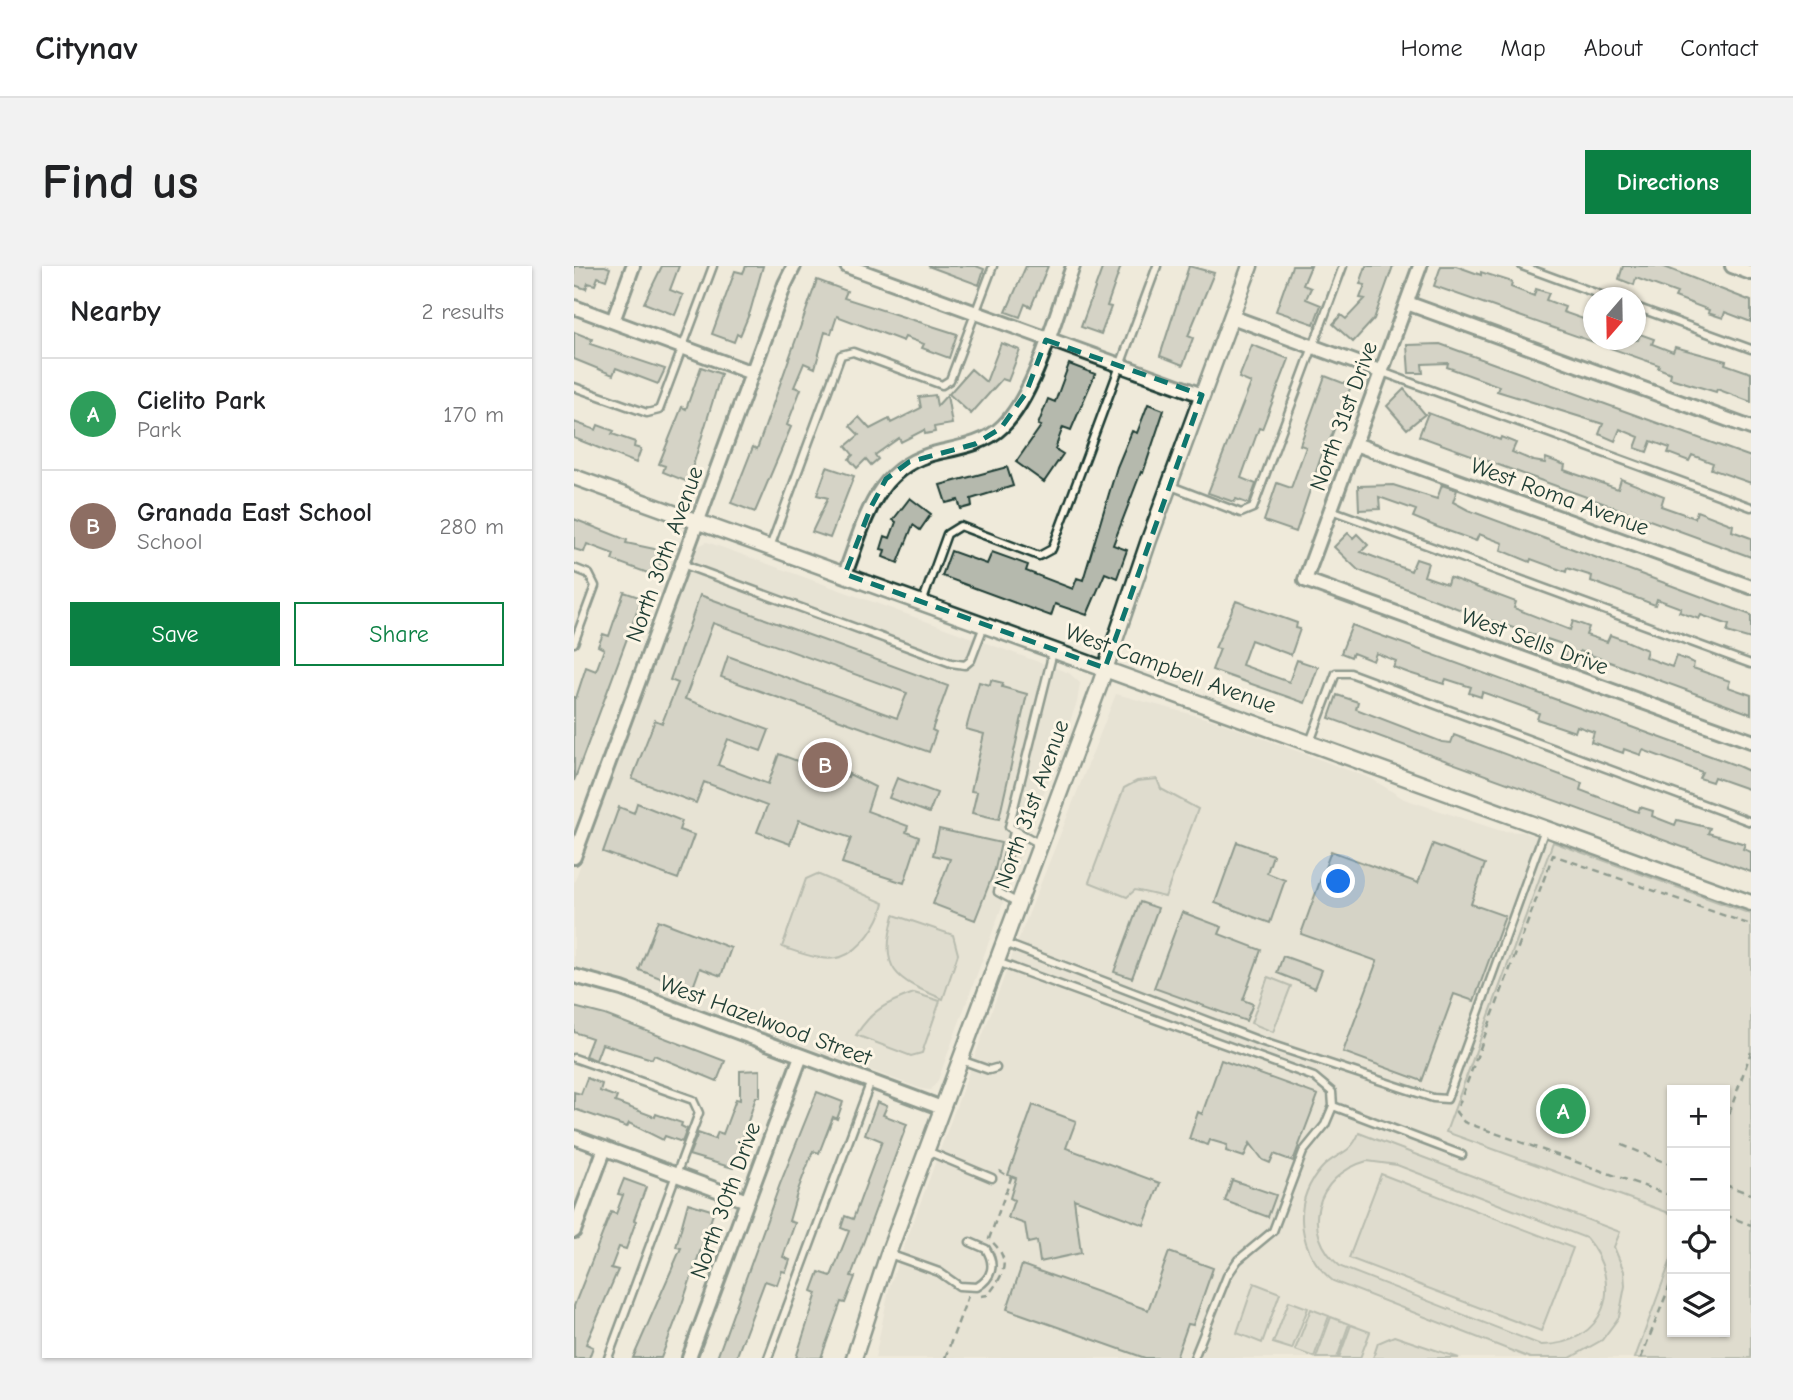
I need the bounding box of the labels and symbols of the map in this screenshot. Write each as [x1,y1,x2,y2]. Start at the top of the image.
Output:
north arrow [1583,287,1646,350]
street label: North 31st Drive [1304,338,1383,495]
street label: West Roma Avenue [1467,452,1653,541]
street label: North 30th Avenue [620,462,709,646]
street label: West Sells Drive [1457,602,1612,681]
street label: West Campbell Avenue [1062,618,1280,719]
street label: North 31st Avenue [988,716,1075,892]
pin: B [802,739,848,791]
your location [1321,864,1355,898]
street label: West Hazelwood Street [656,970,877,1072]
pin: A [1540,1085,1586,1137]
street label: North 30th Drive [685,1118,766,1282]

